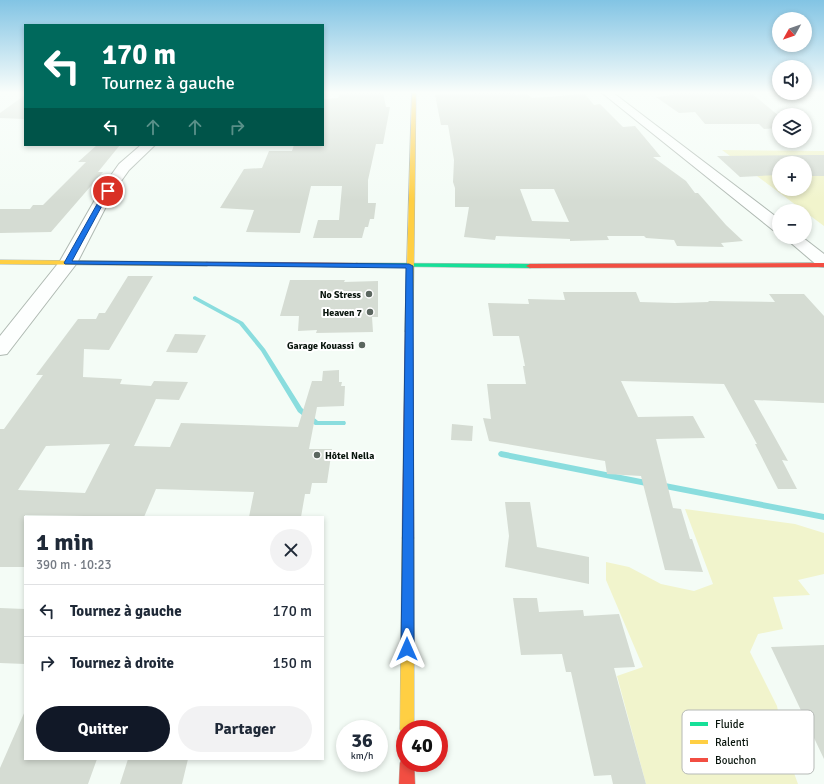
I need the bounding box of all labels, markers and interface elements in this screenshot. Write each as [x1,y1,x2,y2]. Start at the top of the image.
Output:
north arrow [772,12,812,52]
map controls [772,12,812,244]
text: 170 m [102,38,176,72]
icon: left [36,40,88,92]
button: sound [772,60,812,100]
text: Tournez à gauche [102,72,235,94]
button: layers [772,108,812,148]
icon: left [100,116,122,138]
icon: ahead [142,116,164,138]
icon: ahead [184,116,206,138]
icon: right [226,116,248,138]
button: + [772,156,812,196]
pin [91,174,125,208]
icon: arrive [97,180,119,202]
button: − [772,204,812,244]
place label: No Stress [320,289,362,301]
marker: No Stress [364,289,374,299]
place label: Heaven 7 [322,307,363,319]
marker: Heaven 7 [365,307,375,317]
place label: Garage Kouassi [287,340,354,352]
marker: Garage Kouassi [357,340,367,350]
marker: Hôtel Nella [312,450,322,460]
place label: Hôtel Nella [325,450,374,462]
text: 1 min [36,527,94,557]
button: close [270,529,312,571]
text: 390 m · 10:23 [36,557,112,573]
icon: left [36,600,58,622]
text: Tournez à gauche [70,602,182,620]
text: 170 m [272,602,312,620]
position arrow [386,628,428,670]
icon: right [36,652,58,674]
text: Tournez à droite [70,654,174,672]
text: 150 m [272,654,312,672]
button: Quitter [36,706,170,752]
button: Partager [178,706,312,752]
legend [682,710,814,774]
text: Fluide [715,718,744,731]
speed limit sign: 40 [396,720,448,772]
text: 36 [351,728,373,753]
text: Ralenti [715,736,749,749]
text: km/h [351,750,373,762]
text: Bouchon [715,754,756,767]

